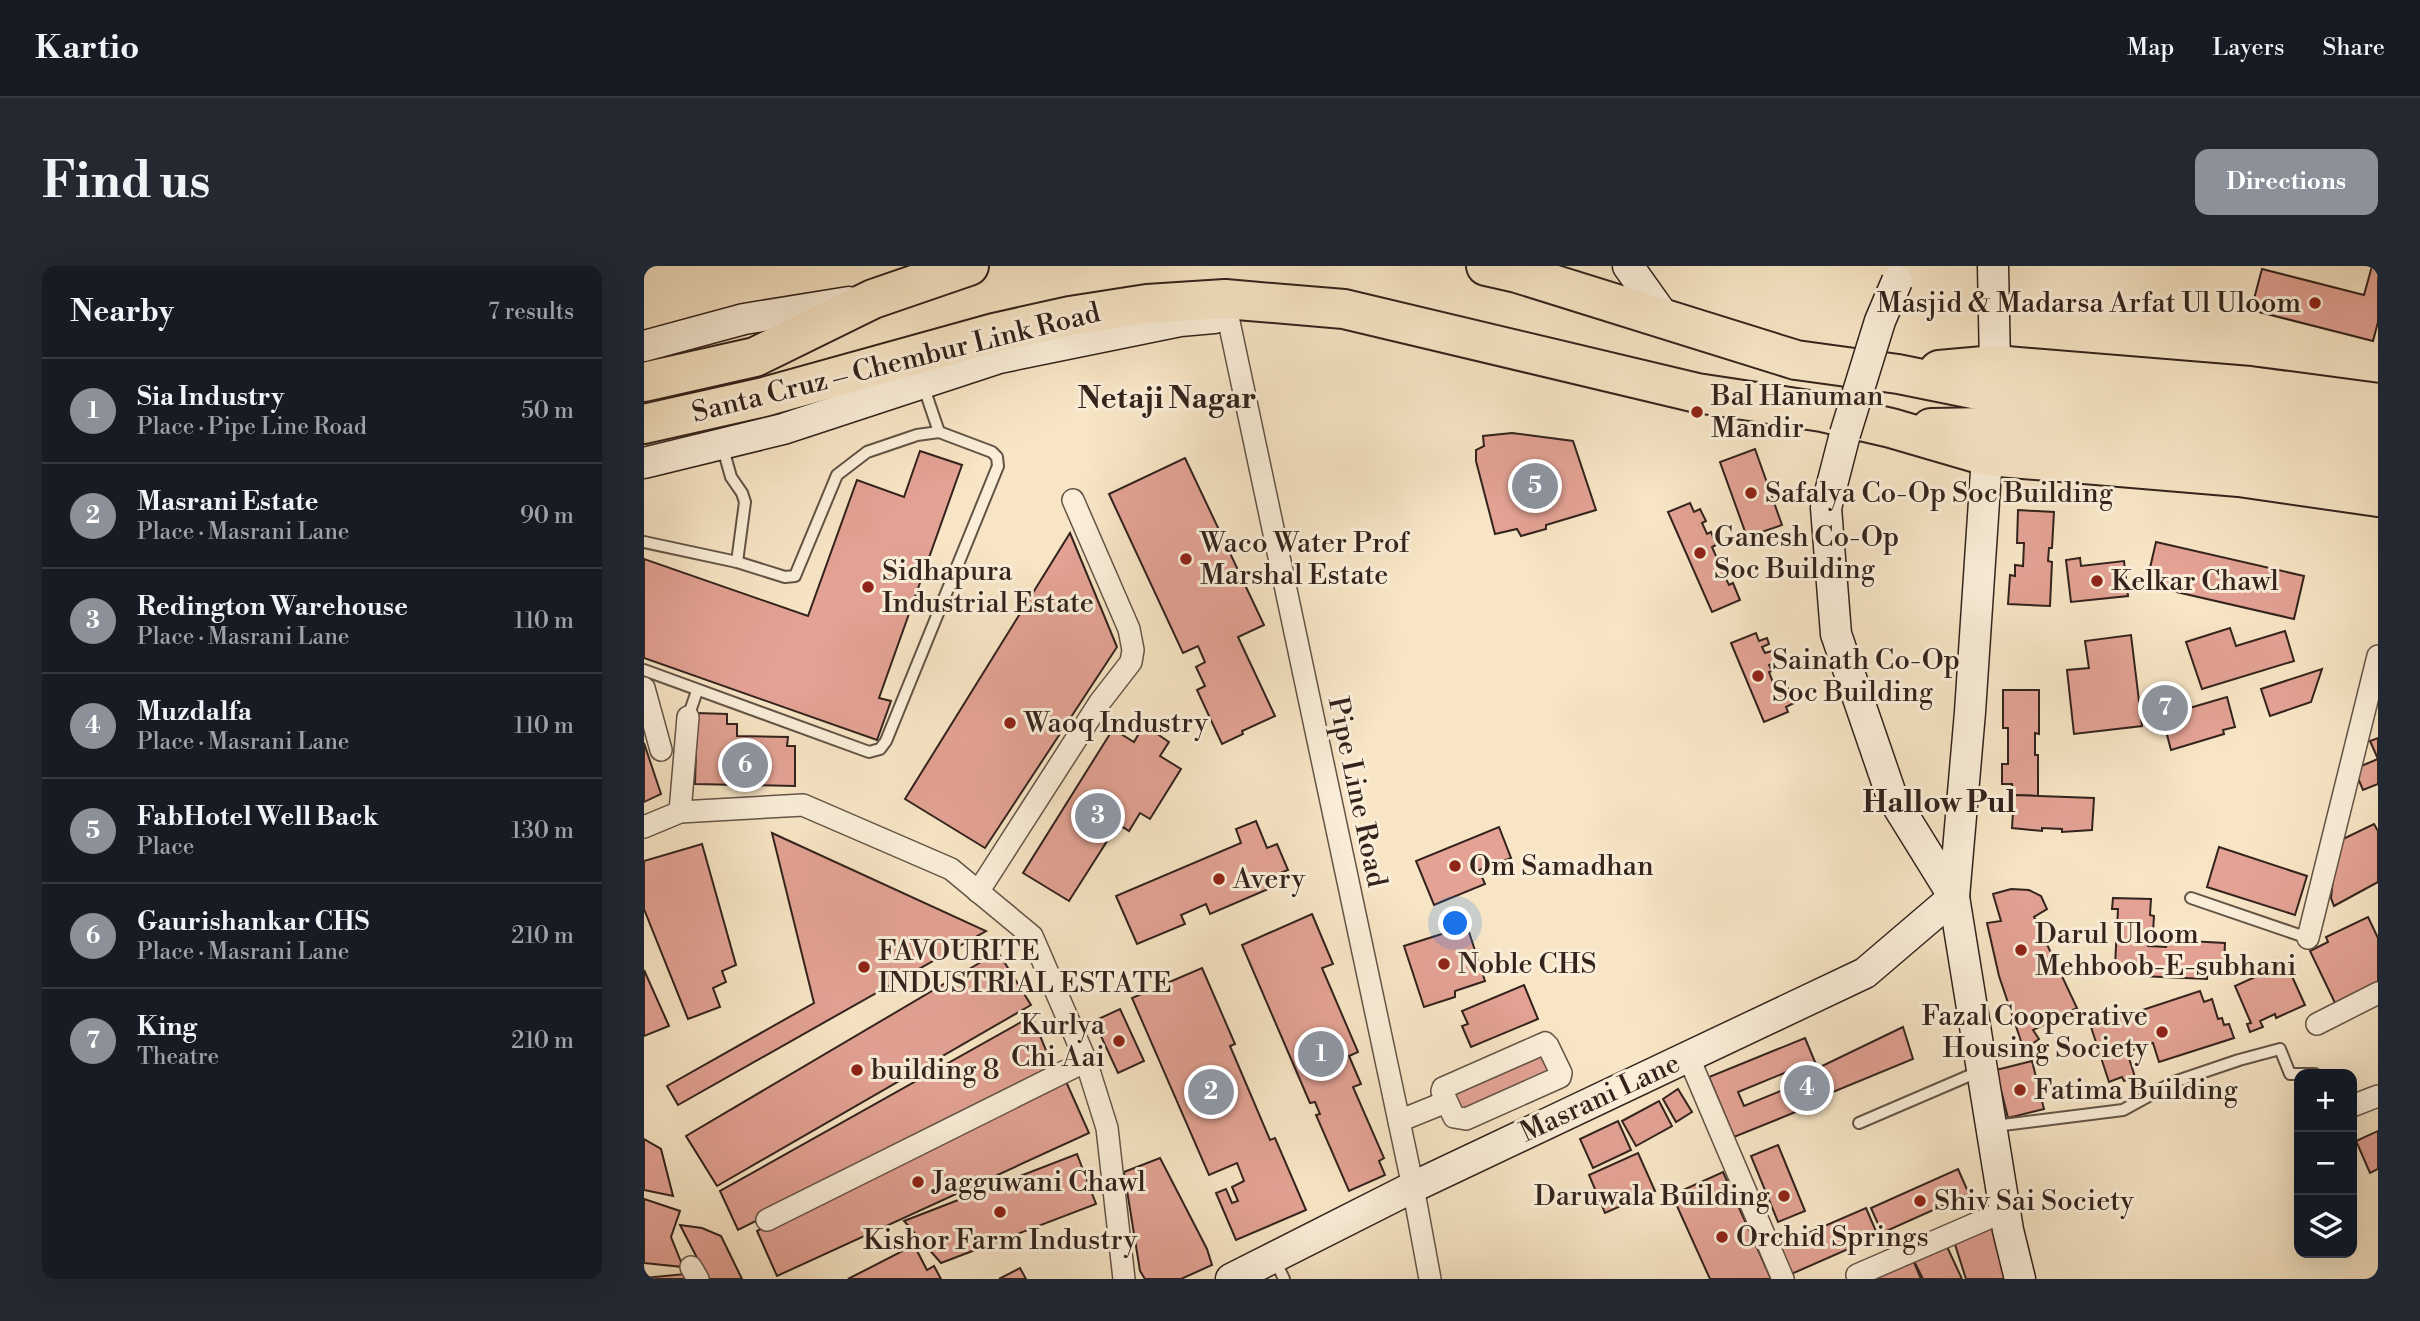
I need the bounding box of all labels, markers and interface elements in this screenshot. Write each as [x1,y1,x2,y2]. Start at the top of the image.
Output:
text: Kartio [35,28,139,69]
text: Map [2127,33,2174,63]
text: Layers [2212,33,2284,63]
text: Share [2322,33,2385,63]
button: Directions [2195,149,2378,215]
text: Find us [42,152,211,213]
place label: Masjid & Madarsa Arfat Ul Uloom [1877,286,2301,321]
text: Nearby [70,293,174,331]
street label: Santa Cruz – Chembur Link Road [688,295,1104,431]
marker: Masjid & Madarsa Arfat Ul Uloom [2307,295,2323,311]
text: 7 results [488,298,574,326]
place label: Bal Hanuman Mandir [1710,379,1884,446]
district label: Netaji Nagar [1077,380,1257,418]
text: Sia Industry [137,381,284,413]
text: 1 [87,397,99,425]
text: 50 m [521,397,574,425]
marker: Bal Hanuman Mandir [1689,404,1705,420]
text: Place · Pipe Line Road [137,413,367,441]
pin: 5 [1512,460,1558,512]
place label: Safalya Co-Op Soc Building [1765,476,2114,511]
marker: Safalya Co-Op Soc Building [1743,485,1759,501]
text: Masrani Estate [137,486,318,518]
text: 2 [86,502,100,530]
text: 90 m [520,502,574,530]
text: Place · Masrani Lane [137,518,349,546]
place label: Ganesh Co-Op Soc Building [1714,520,1899,587]
place label: Waco Water Prof Marshal Estate [1199,526,1411,593]
marker: Ganesh Co-Op Soc Building [1692,545,1708,561]
marker: Waco Water Prof Marshal Estate [1178,551,1194,567]
place label: Sidhapura Industrial Estate [882,554,1094,621]
place label: Kelkar Chawl [2111,564,2279,599]
marker: Kelkar Chawl [2089,573,2105,589]
marker: Sidhapura Industrial Estate [860,579,876,595]
text: Redington Warehouse [137,591,408,623]
text: 3 [86,607,100,635]
text: 110 m [514,607,574,635]
text: Place · Masrani Lane [137,623,349,651]
place label: Sainath Co-Op Soc Building [1772,643,1960,710]
marker: Sainath Co-Op Soc Building [1750,668,1766,684]
pin: 7 [2142,682,2188,734]
street label: Pipe Line Road [1320,694,1394,891]
text: Muzdalfa [137,696,252,728]
place label: Waoq Industry [1023,706,1208,741]
text: 4 [85,712,101,740]
text: 110 m [514,712,574,740]
marker: Waoq Industry [1002,715,1018,731]
text: Place · Masrani Lane [137,728,349,756]
pin: 6 [722,739,768,791]
district label: Hallow Pul [1862,784,2016,822]
pin: 3 [1075,790,1121,842]
text: FabHotel Well Back [137,801,379,833]
text: 5 [86,817,100,845]
text: 130 m [511,817,574,845]
text: Place [137,833,194,861]
place label: Om Samadhan [1469,849,1654,884]
marker: Om Samadhan [1447,858,1463,874]
place label: Avery [1232,862,1306,897]
marker: Avery [1211,871,1227,887]
text: Gaurishankar CHS [137,906,369,938]
your location [1438,906,1472,940]
place label: Darul Uloom Mehboob-E-subhani [2035,917,2296,984]
text: 6 [86,922,100,950]
text: 210 m [511,922,574,950]
place label: FAVOURITE INDUSTRIAL ESTATE [878,934,1172,1001]
text: Place · Masrani Lane [137,938,349,966]
marker: Darul Uloom Mehboob-E-subhani [2013,942,2029,958]
place label: Noble CHS [1458,947,1596,982]
marker: Noble CHS [1436,956,1452,972]
marker: FAVOURITE INDUSTRIAL ESTATE [856,959,872,975]
place label: Fazal Cooperative Housing Society [1922,999,2148,1066]
place label: Kurlya Chi Aai [1011,1008,1106,1075]
text: King [137,1011,197,1043]
marker: Fazal Cooperative Housing Society [2154,1024,2170,1040]
text: 7 [86,1027,100,1055]
text: 210 m [511,1027,574,1055]
pin: 1 [1298,1028,1344,1080]
marker: Kurlya Chi Aai [1111,1033,1127,1049]
text: Theatre [137,1043,219,1071]
street label: Masrani Lane [1514,1046,1686,1150]
place label: building 8 [871,1053,1000,1088]
marker: building 8 [849,1062,865,1078]
pin: 4 [1784,1062,1830,1114]
pin: 2 [1188,1066,1234,1118]
map controls [2294,1069,2357,1258]
button: + [2294,1069,2357,1132]
place label: Fatima Building [2034,1073,2238,1108]
marker: Fatima Building [2012,1082,2028,1098]
button: − [2294,1132,2357,1195]
place label: Jagguwani Chawl [931,1165,1146,1200]
marker: Jagguwani Chawl [910,1174,926,1190]
place label: Daruwala Building [1534,1179,1770,1214]
place label: Shiv Sai Society [1934,1184,2134,1219]
marker: Daruwala Building [1776,1188,1792,1204]
marker: Shiv Sai Society [1912,1193,1928,1209]
button: layers [2294,1195,2357,1258]
marker: Kishor Farm Industry [992,1204,1008,1220]
place label: Orchid Springs [1736,1220,1929,1255]
place label: Kishor Farm Industry [863,1223,1138,1258]
marker: Orchid Springs [1714,1229,1730,1245]

